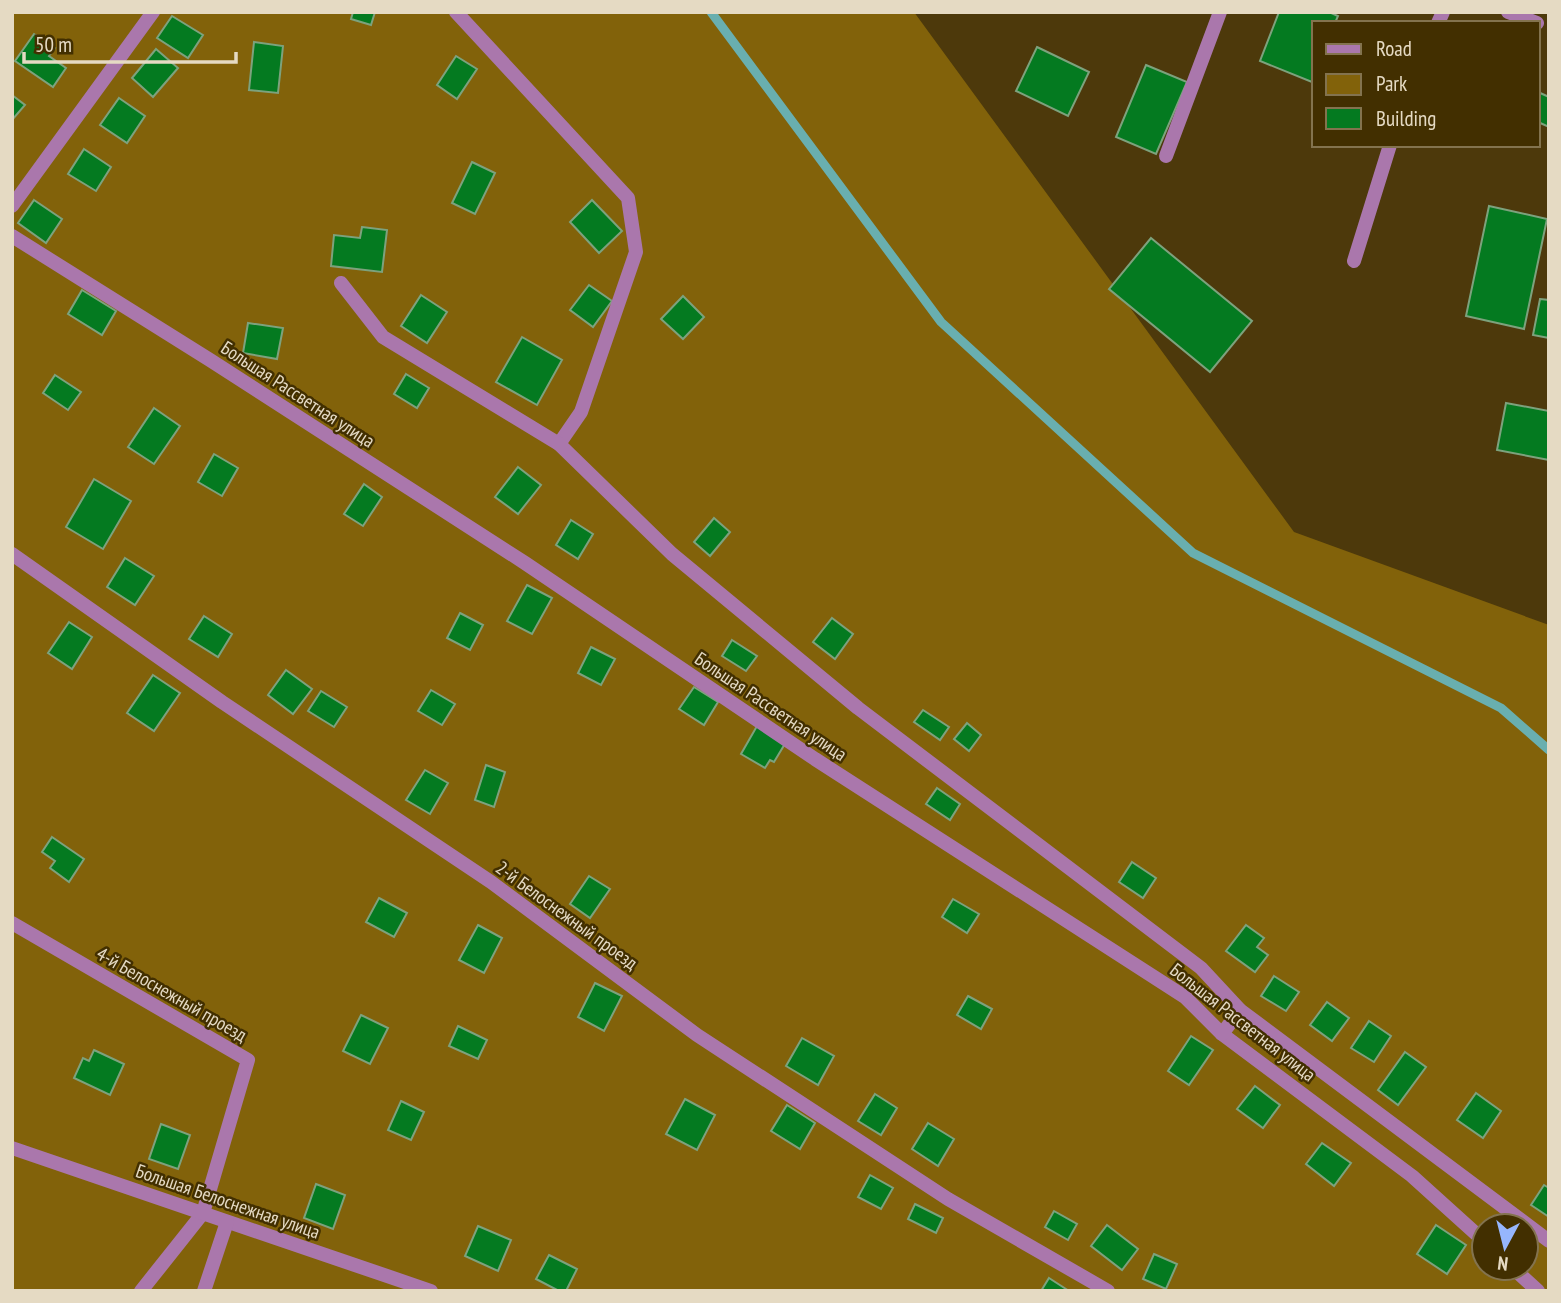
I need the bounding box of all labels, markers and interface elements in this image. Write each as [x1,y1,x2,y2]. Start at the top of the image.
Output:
scale bar [24,21,236,65]
legend [1312,21,1540,147]
text: 50 m [35,31,72,58]
text: Road [1376,35,1412,62]
text: Park [1376,70,1407,97]
text: Building [1376,105,1436,132]
street label: Большая Рассветная улица [217,335,379,453]
street label: Большая Рассветная улица [690,646,852,766]
street label: 2-й Белоснежный проезд [491,855,643,975]
street label: 4-й Белоснежный проезд [93,941,252,1047]
street label: Большая Рассветная улица [1165,958,1321,1086]
street label: Большая Белоснежная улица [133,1158,323,1244]
north arrow [1470,1212,1540,1282]
text: N [1496,1251,1509,1276]

